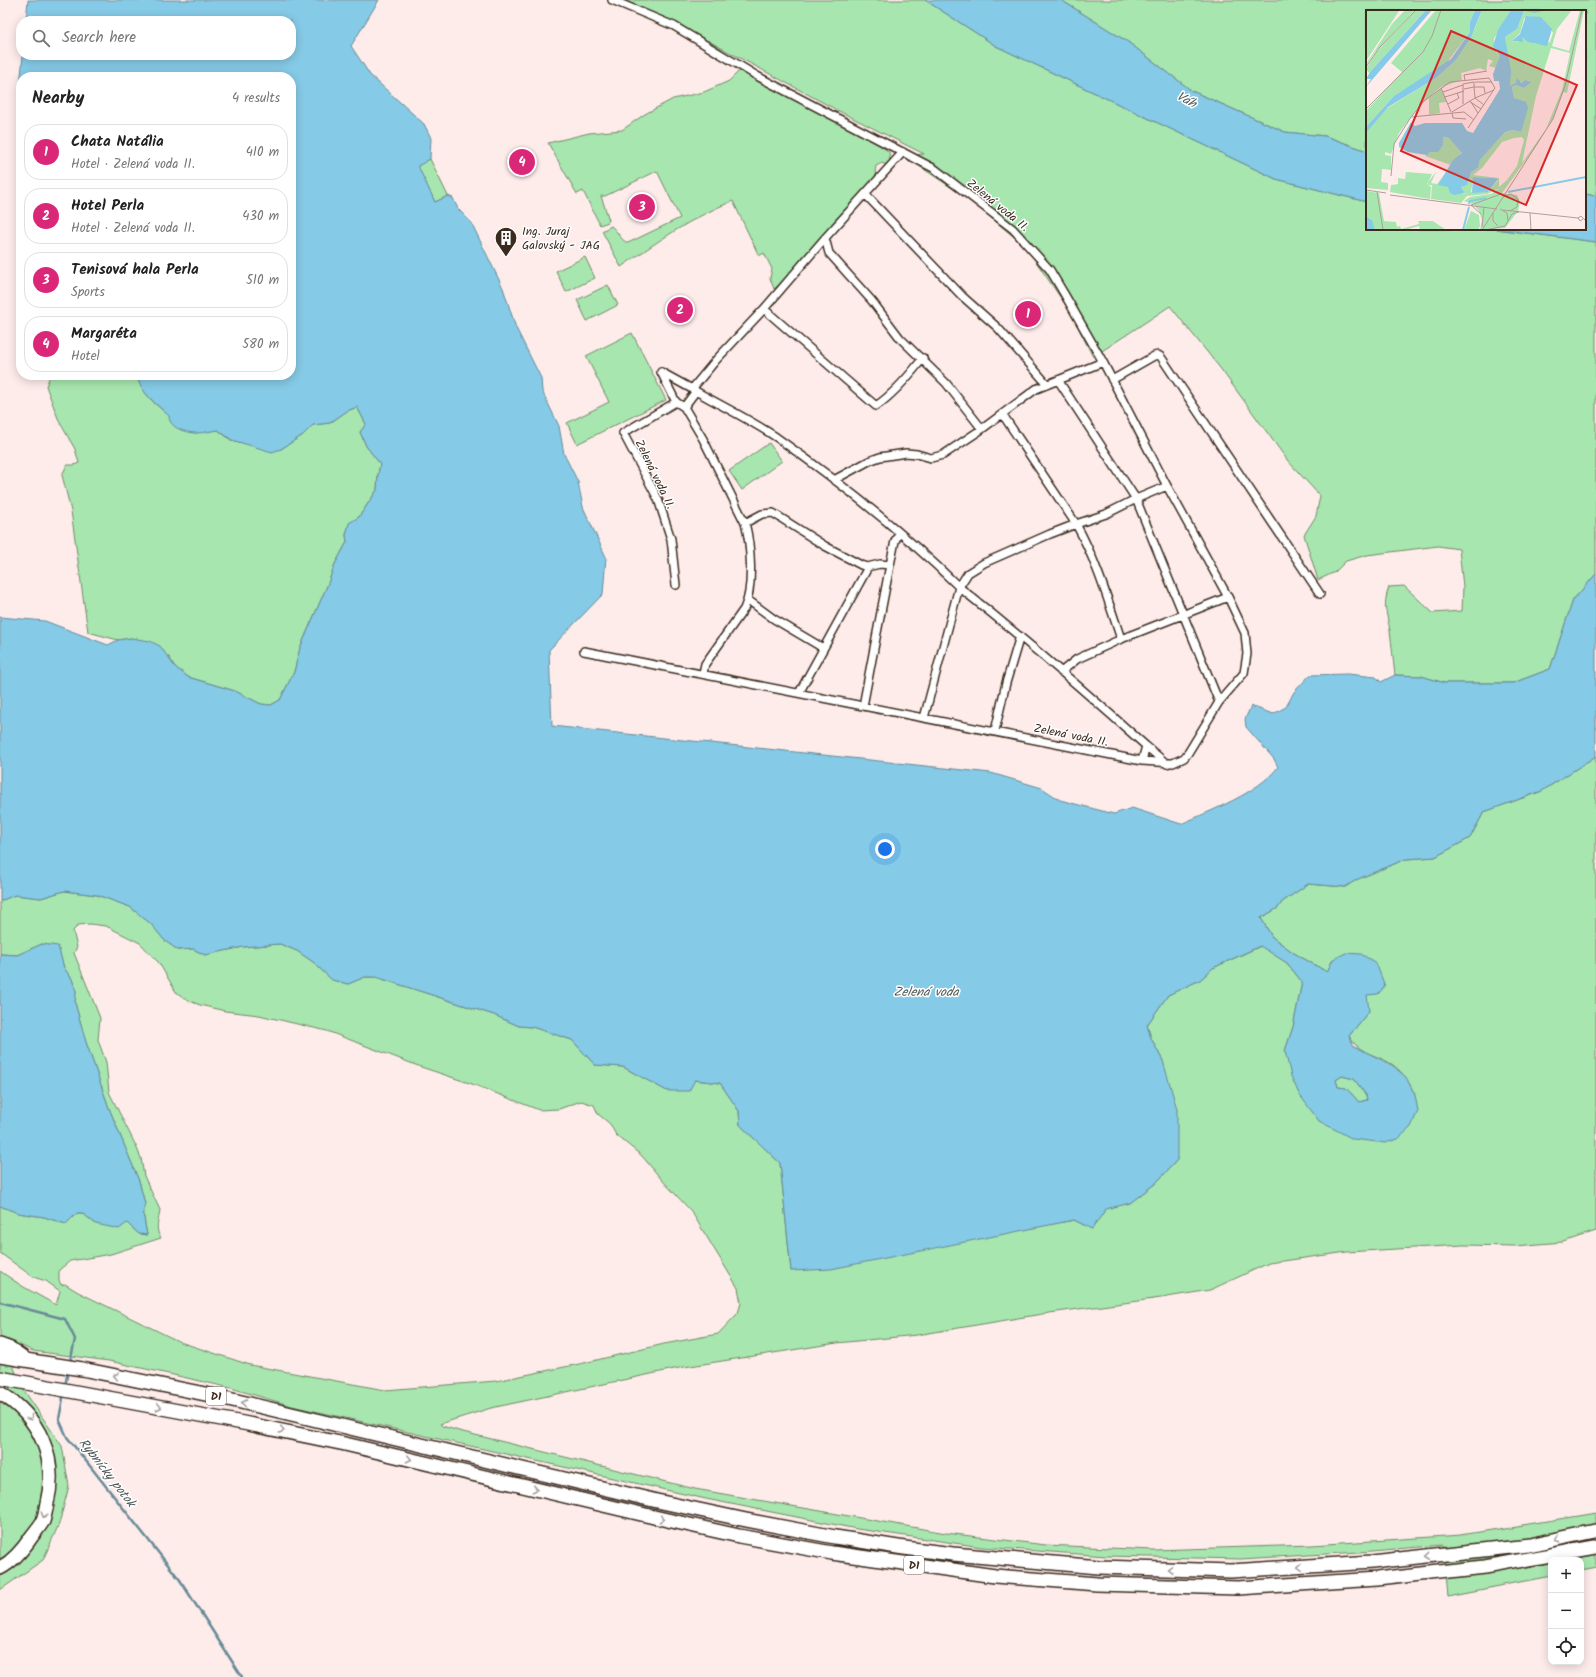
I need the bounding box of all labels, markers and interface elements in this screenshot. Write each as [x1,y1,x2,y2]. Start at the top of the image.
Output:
inset map [1366,10,1586,230]
search box [16,16,296,60]
text: Search here [62,26,136,50]
icon: search [30,27,52,49]
text: Nearby [32,85,84,112]
water label: Váh [1172,86,1201,115]
text: 4 results [232,88,280,109]
text: Chata Natália [71,130,164,154]
text: 1 [44,142,48,163]
text: 410 m [246,142,279,163]
pin: 4 [509,147,535,177]
text: Hotel · Zelená voda II. [71,154,195,175]
street label: Zelená voda II. [962,174,1033,237]
pin: 3 [629,192,655,222]
text: Hotel Perla [71,194,144,218]
text: 2 [42,206,50,227]
text: 430 m [242,206,279,227]
text: Hotel · Zelená voda II. [71,218,195,239]
place label: Ing. Juraj Galovský - JAG [522,222,600,255]
building icon: Ing. Juraj Galovský - JAG [493,225,519,258]
text: Tenisová hala Perla [71,258,199,282]
text: 3 [42,270,50,291]
text: 510 m [246,270,279,291]
text: Sports [71,282,105,303]
pin: 2 [667,295,693,325]
pin: 1 [1015,299,1041,329]
text: Margaréta [71,322,137,346]
text: 4 [42,334,50,355]
text: 580 m [242,334,279,355]
text: Hotel [71,346,100,367]
street label: Zelená voda II. [630,436,680,512]
street label: Zelená voda II. [1032,719,1110,752]
your location [875,839,895,859]
water label: Zelená voda [893,982,959,1003]
one-way arrow [113,1372,120,1381]
road number: D1 [206,1387,226,1405]
one-way arrow [240,1399,247,1407]
one-way arrow [156,1402,163,1410]
one-way arrow [25,1413,32,1420]
one-way arrow [279,1426,285,1434]
water label: Rybnícky potok [73,1434,142,1514]
one-way arrow [405,1454,412,1462]
one-way arrow [531,1484,538,1493]
one-way arrow [40,1512,49,1519]
one-way arrow [658,1514,665,1522]
one-way arrow [1555,1535,1561,1543]
one-way arrow [1426,1551,1432,1560]
road number: D1 [904,1556,924,1574]
map controls [1548,1557,1584,1665]
button: + [1548,1557,1584,1593]
one-way arrow [1297,1562,1303,1571]
one-way arrow [1167,1565,1173,1573]
button: − [1548,1593,1584,1629]
button: locate [1548,1629,1584,1665]

